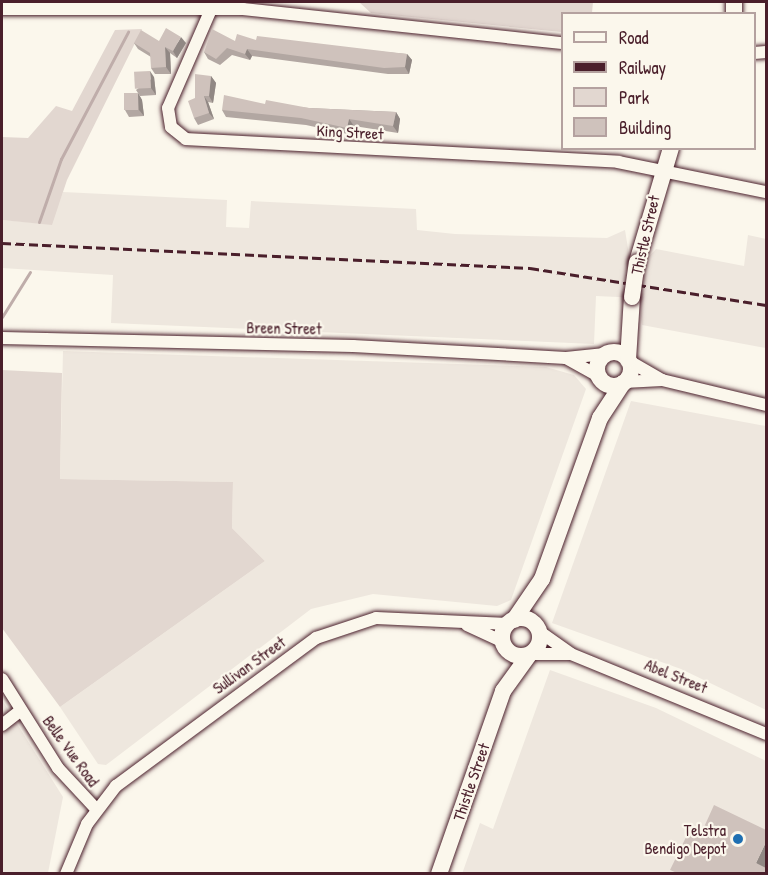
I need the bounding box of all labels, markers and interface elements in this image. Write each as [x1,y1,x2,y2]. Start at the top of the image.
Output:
legend [561,12,756,150]
text: Road [619,25,649,50]
text: Railway [619,55,666,80]
text: Park [619,85,649,110]
text: Building [619,115,671,140]
street label: King Street [316,121,384,143]
street label: Thistle Street [627,193,663,277]
street label: Breen Street [246,318,322,338]
street label: Sullivan Street [209,632,289,698]
street label: Abel Street [642,655,710,697]
street label: Belle Vue Road [39,712,103,790]
street label: Thistle Street [449,741,493,823]
place label: Telstra Bendigo Depot [644,820,726,858]
marker: Telstra Bendigo Depot [731,832,745,846]

